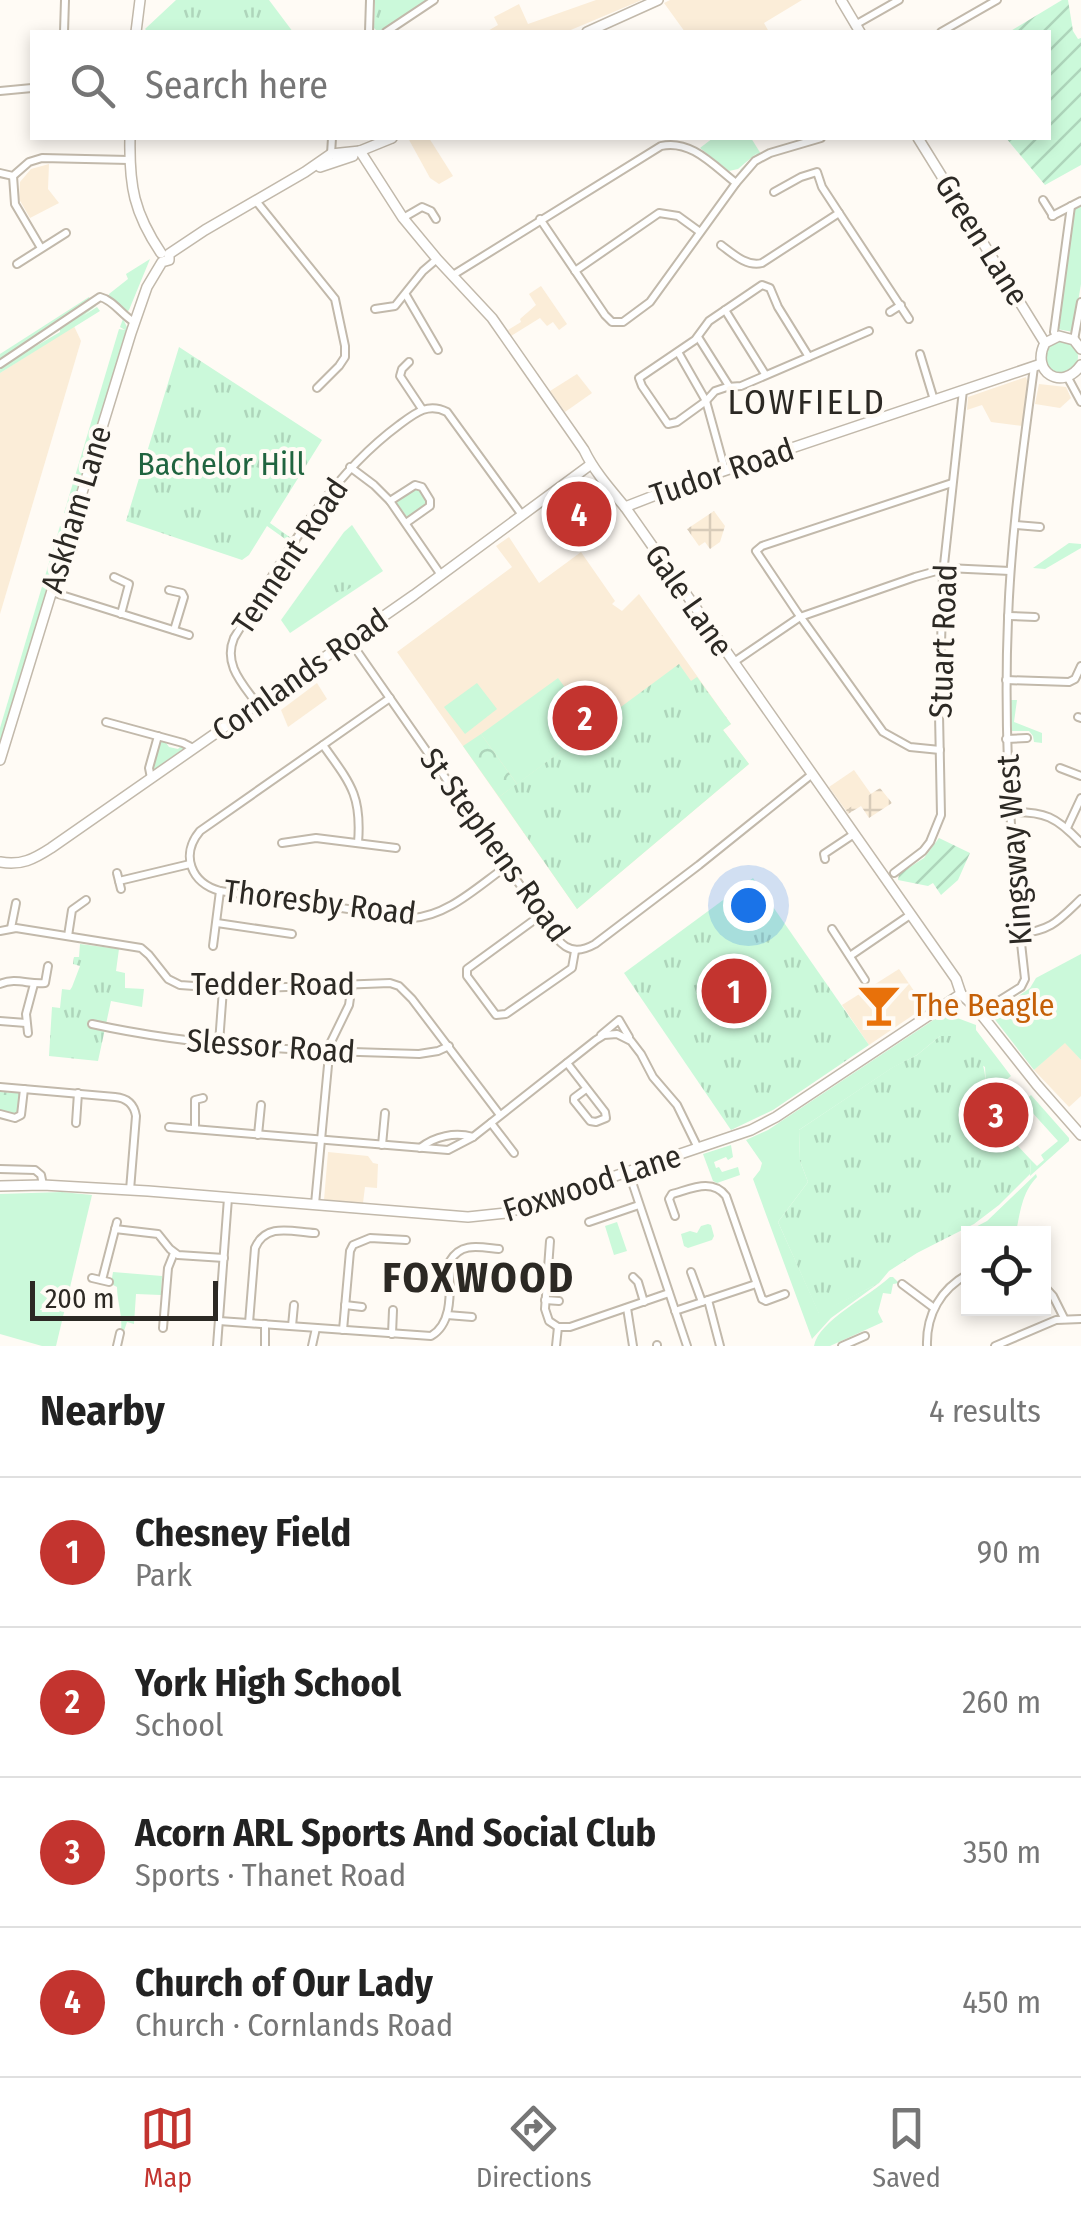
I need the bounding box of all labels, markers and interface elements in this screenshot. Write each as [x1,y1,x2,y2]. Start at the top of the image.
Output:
search box [30,30,1051,140]
icon: search [65,58,120,113]
text: Search here [145,62,328,108]
street label: Green Lane [927,168,1037,312]
district label: LOWFIELD [728,381,886,423]
street label: Askham Lane [33,421,119,597]
street label: Tudor Road [645,430,799,514]
park label: Bachelor Hill [137,445,305,483]
street label: Tennent Road [224,471,356,641]
pin: 4 [546,476,612,552]
street label: Gale Lane [637,537,741,663]
street label: Stuart Road [921,563,965,719]
street label: Cornlands Road [205,600,395,750]
pin: 2 [552,680,618,756]
street label: St Stephens Road [412,741,578,949]
street label: Kingsway West [988,753,1040,947]
street label: Thoresby Road [222,871,418,933]
your location [723,880,774,931]
pin: 1 [702,954,766,1028]
street label: Tedder Road [191,965,355,1003]
bar icon: The Beagle [855,981,903,1029]
place label: The Beagle [912,986,1055,1024]
street label: Slessor Road [185,1021,357,1071]
pin: 3 [964,1078,1028,1152]
street label: Foxwood Lane [498,1136,686,1230]
map controls [961,1226,1051,1316]
button: locate [961,1226,1051,1316]
district label: FOXWOOD [382,1253,576,1303]
scale bar [30,1276,218,1320]
text: 200 m [45,1282,115,1315]
text: Nearby [40,1386,165,1436]
text: 4 results [929,1392,1041,1430]
text: Chesney Field [135,1510,351,1556]
text: 1 [66,1533,79,1571]
text: 90 m [977,1533,1041,1571]
text: Park [135,1556,192,1594]
text: York High School [135,1660,401,1706]
text: 2 [65,1683,80,1721]
text: 260 m [962,1683,1041,1721]
text: School [135,1706,224,1744]
text: Acorn ARL Sports And Social Club [135,1810,656,1856]
text: 3 [65,1833,80,1871]
text: 350 m [963,1833,1041,1871]
text: Sports · Thanet Road [135,1856,406,1894]
text: Church of Our Lady [135,1960,433,2006]
text: 4 [64,1983,81,2021]
text: 450 m [962,1983,1041,2021]
text: Church · Cornlands Road [135,2006,453,2044]
tab: Map [140,2101,195,2194]
tab: Directions [476,2101,592,2194]
tab: Saved [872,2101,941,2194]

